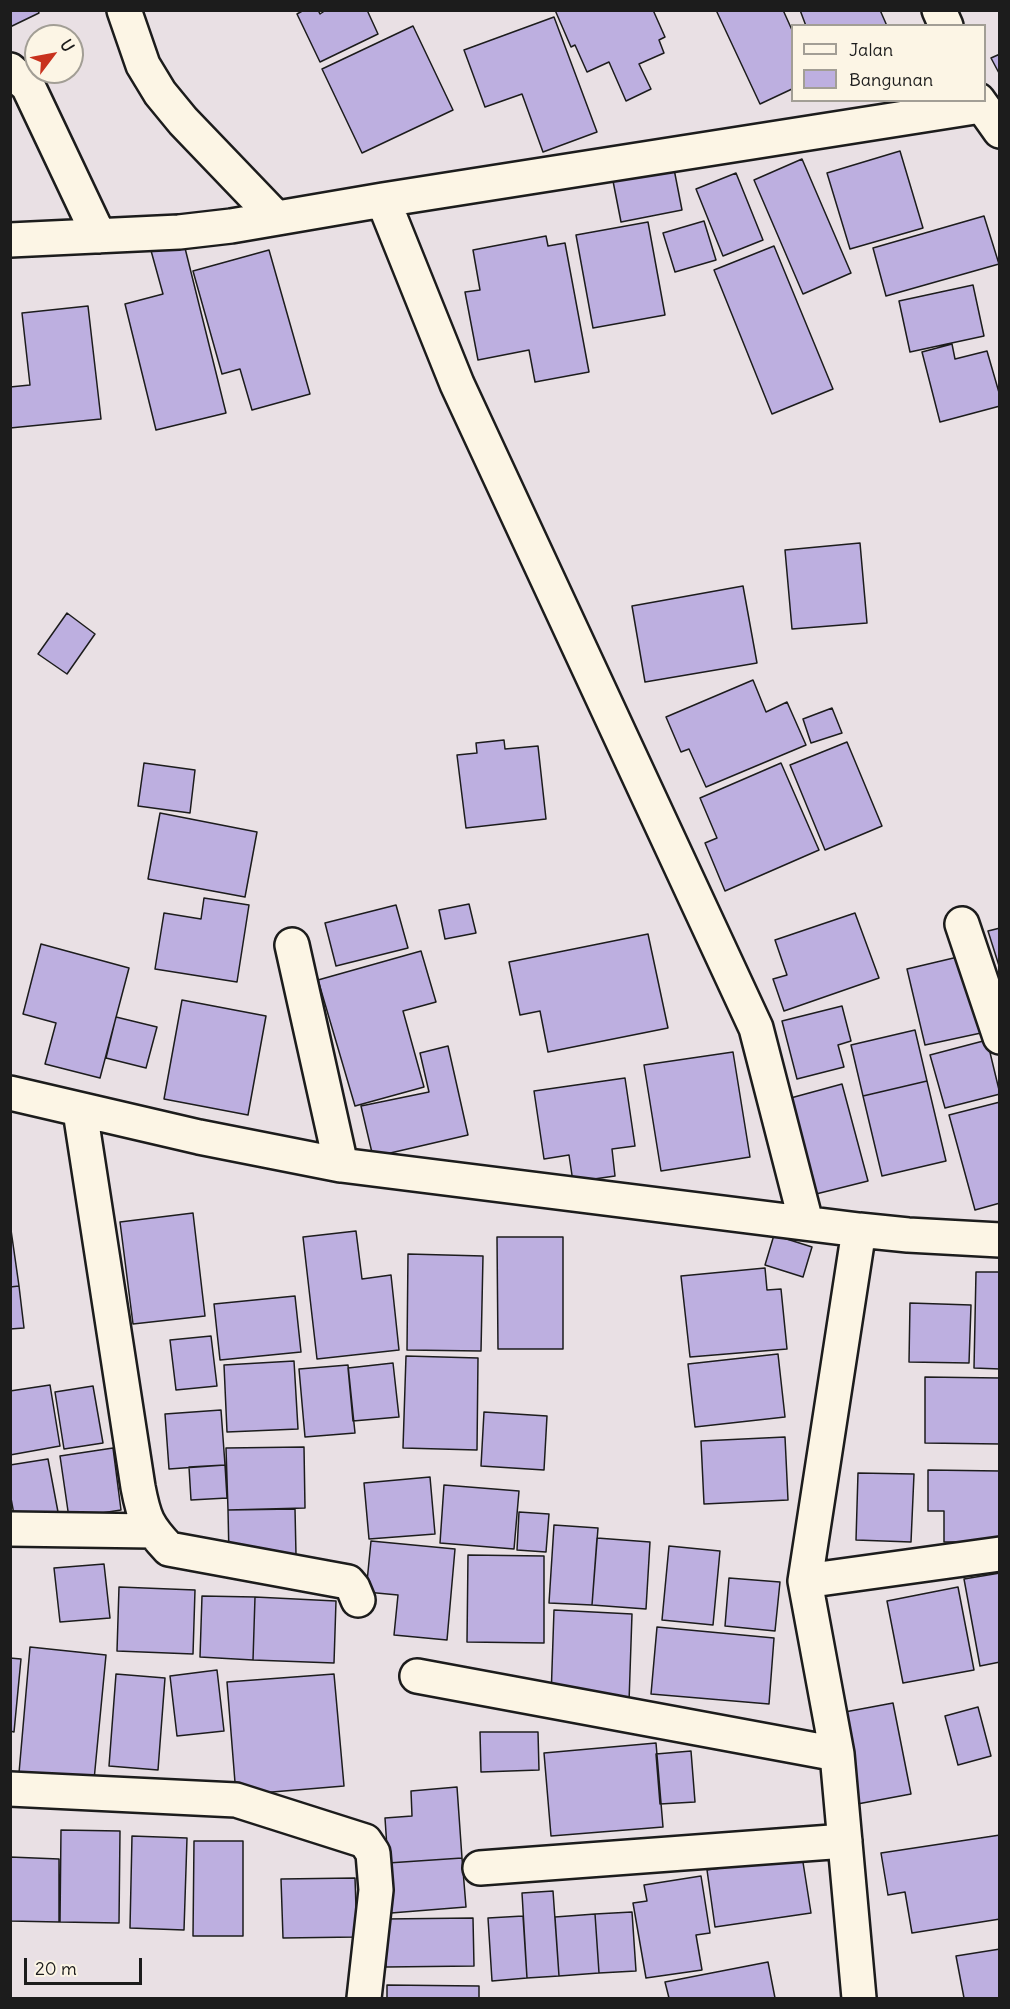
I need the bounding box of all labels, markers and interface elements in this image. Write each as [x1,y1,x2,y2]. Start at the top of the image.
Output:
north arrow [24,24,84,84]
legend [791,24,986,102]
text: U [56,36,79,55]
text: Jalan [849,38,893,61]
text: Bangunan [849,68,933,91]
scale bar [27,1946,146,1984]
text: 20 m [35,1957,77,1980]

